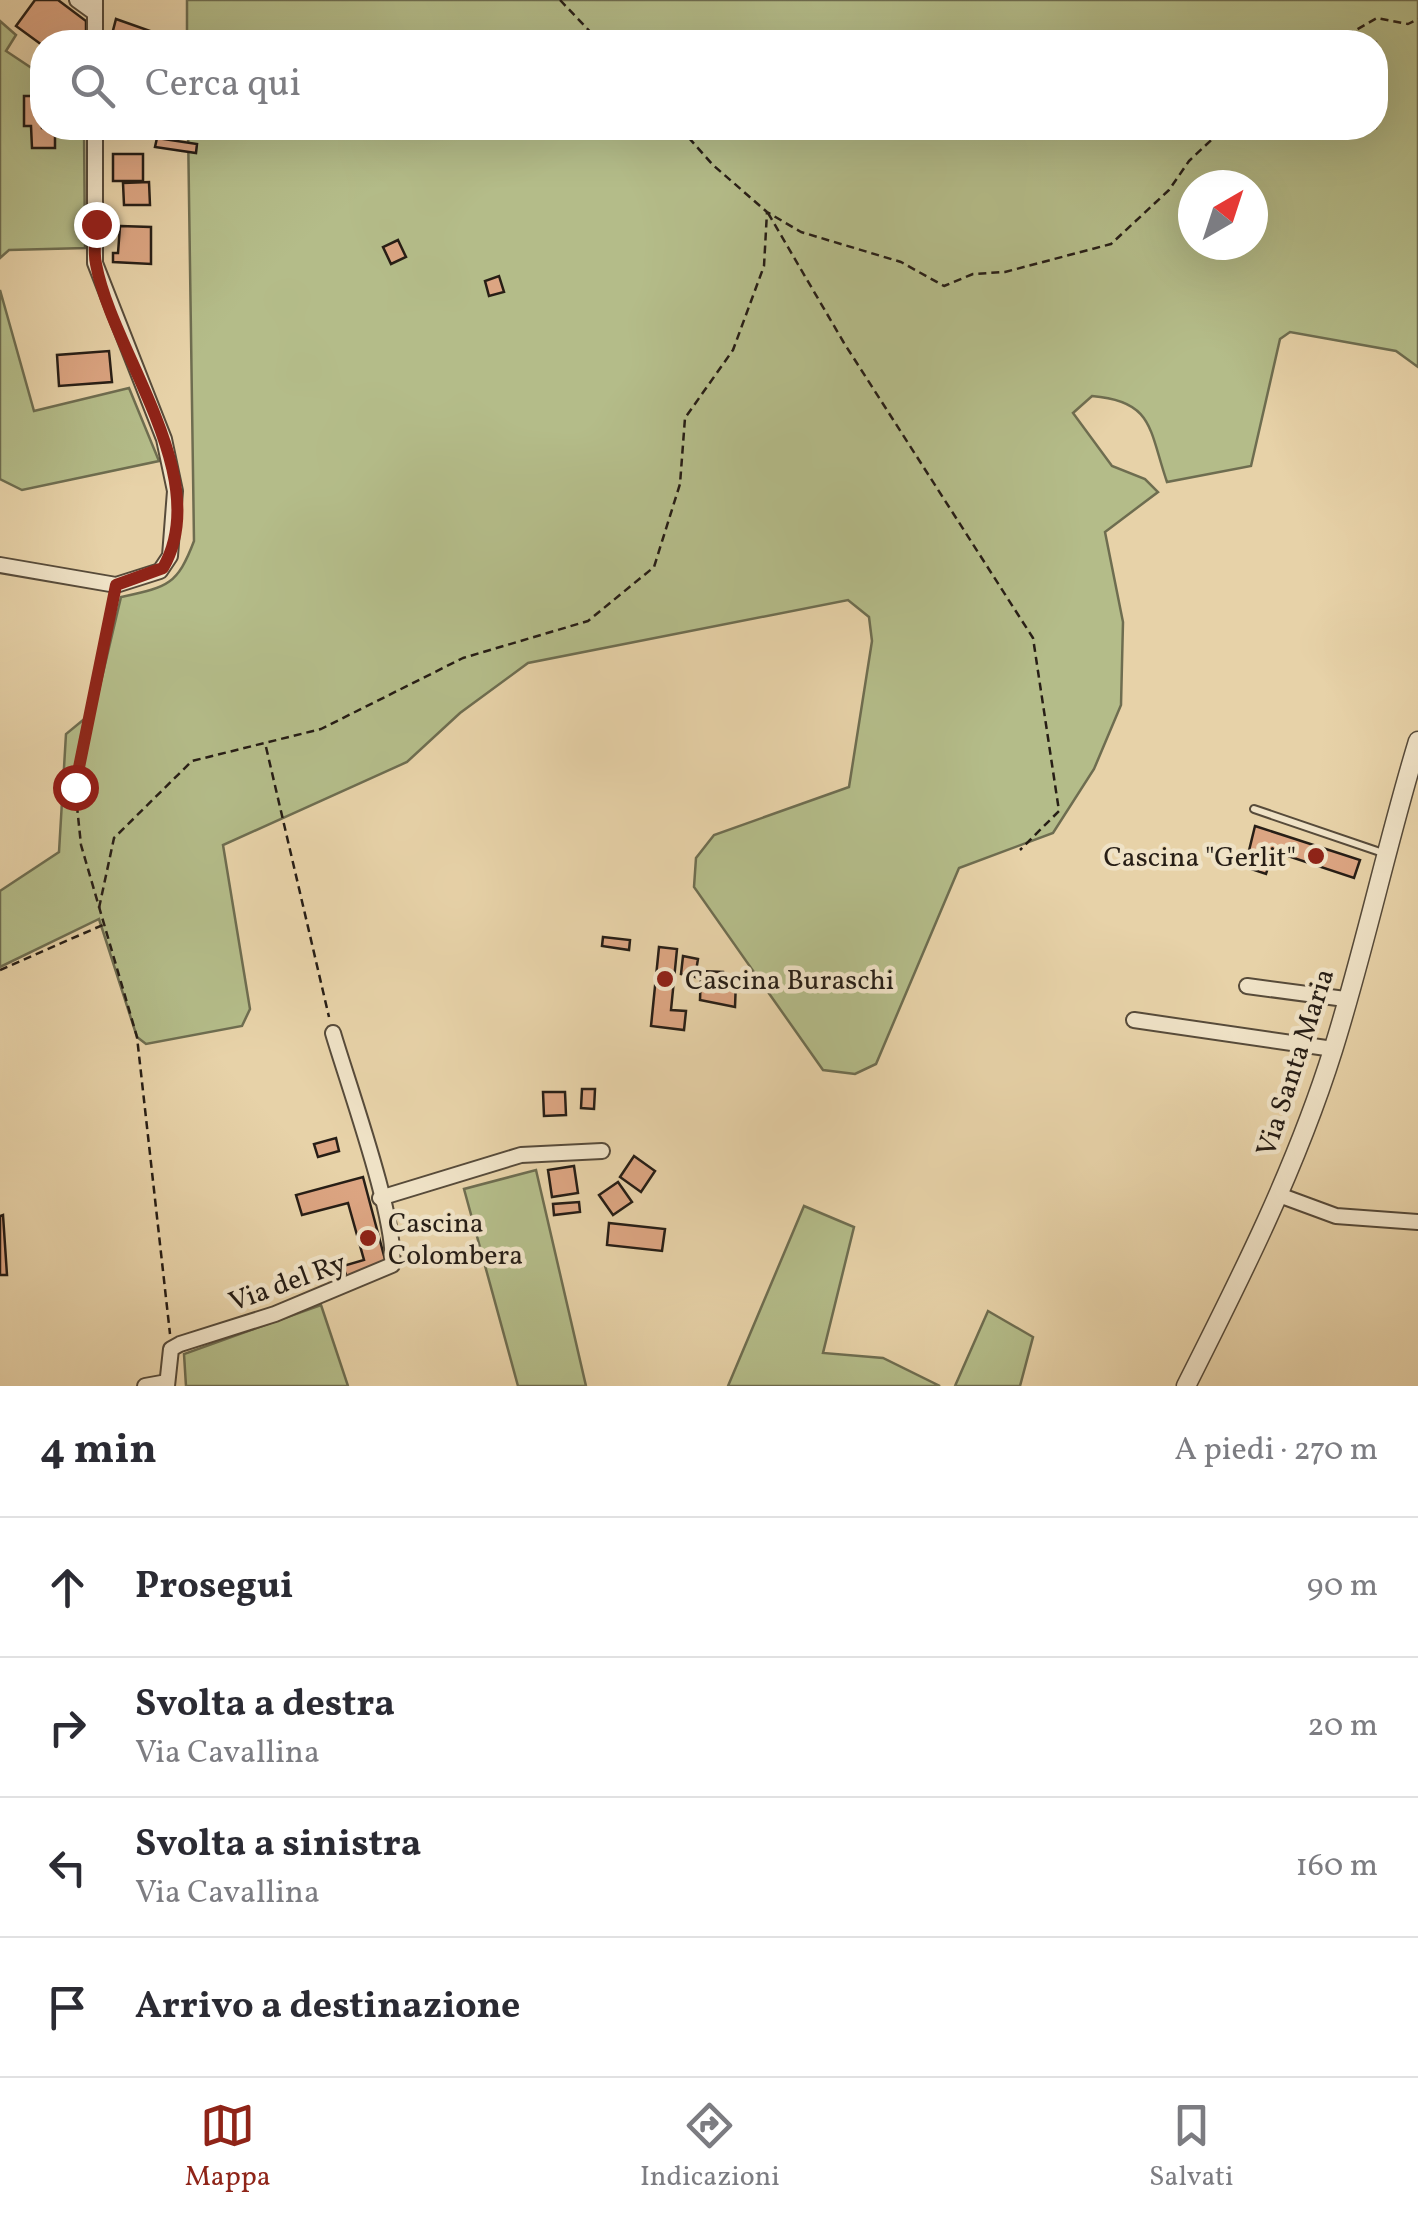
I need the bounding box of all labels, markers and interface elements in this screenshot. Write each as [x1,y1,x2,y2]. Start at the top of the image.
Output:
search box [30,30,1388,140]
icon: search [65,58,120,113]
text: Cerca qui [145,59,301,112]
north arrow [1178,170,1268,260]
route end [74,202,120,248]
route start [53,765,99,811]
place label: Cascina "Gerlit" [1104,839,1296,878]
marker: Cascina "Gerlit" [1305,845,1327,867]
place label: Cascina Buraschi [685,962,894,1001]
street label: Via Santa Maria [1248,964,1345,1162]
marker: Cascina Buraschi [654,968,676,990]
place label: Cascina Colombera [388,1205,523,1276]
marker: Cascina Colombera [357,1227,379,1249]
street label: Via del Ry [224,1244,352,1323]
text: 4 min [40,1422,157,1481]
text: A piedi · 270 m [1175,1429,1378,1473]
icon: ahead [40,1560,95,1615]
text: Prosegui [135,1561,294,1614]
text: 90 m [1307,1565,1378,1609]
text: Svolta a destra [135,1679,395,1732]
icon: right [40,1700,95,1755]
text: 20 m [1307,1705,1378,1749]
text: Via Cavallina [135,1732,320,1776]
text: Svolta a sinistra [135,1819,422,1872]
icon: left [40,1840,95,1895]
text: 160 m [1295,1845,1378,1889]
text: Via Cavallina [135,1872,320,1916]
icon: arrive [40,1980,95,2035]
text: Arrivo a destinazione [135,1981,520,2034]
tab: Mappa [185,2098,271,2197]
tab: Indicazioni [640,2098,780,2197]
tab: Salvati [1149,2098,1233,2197]

